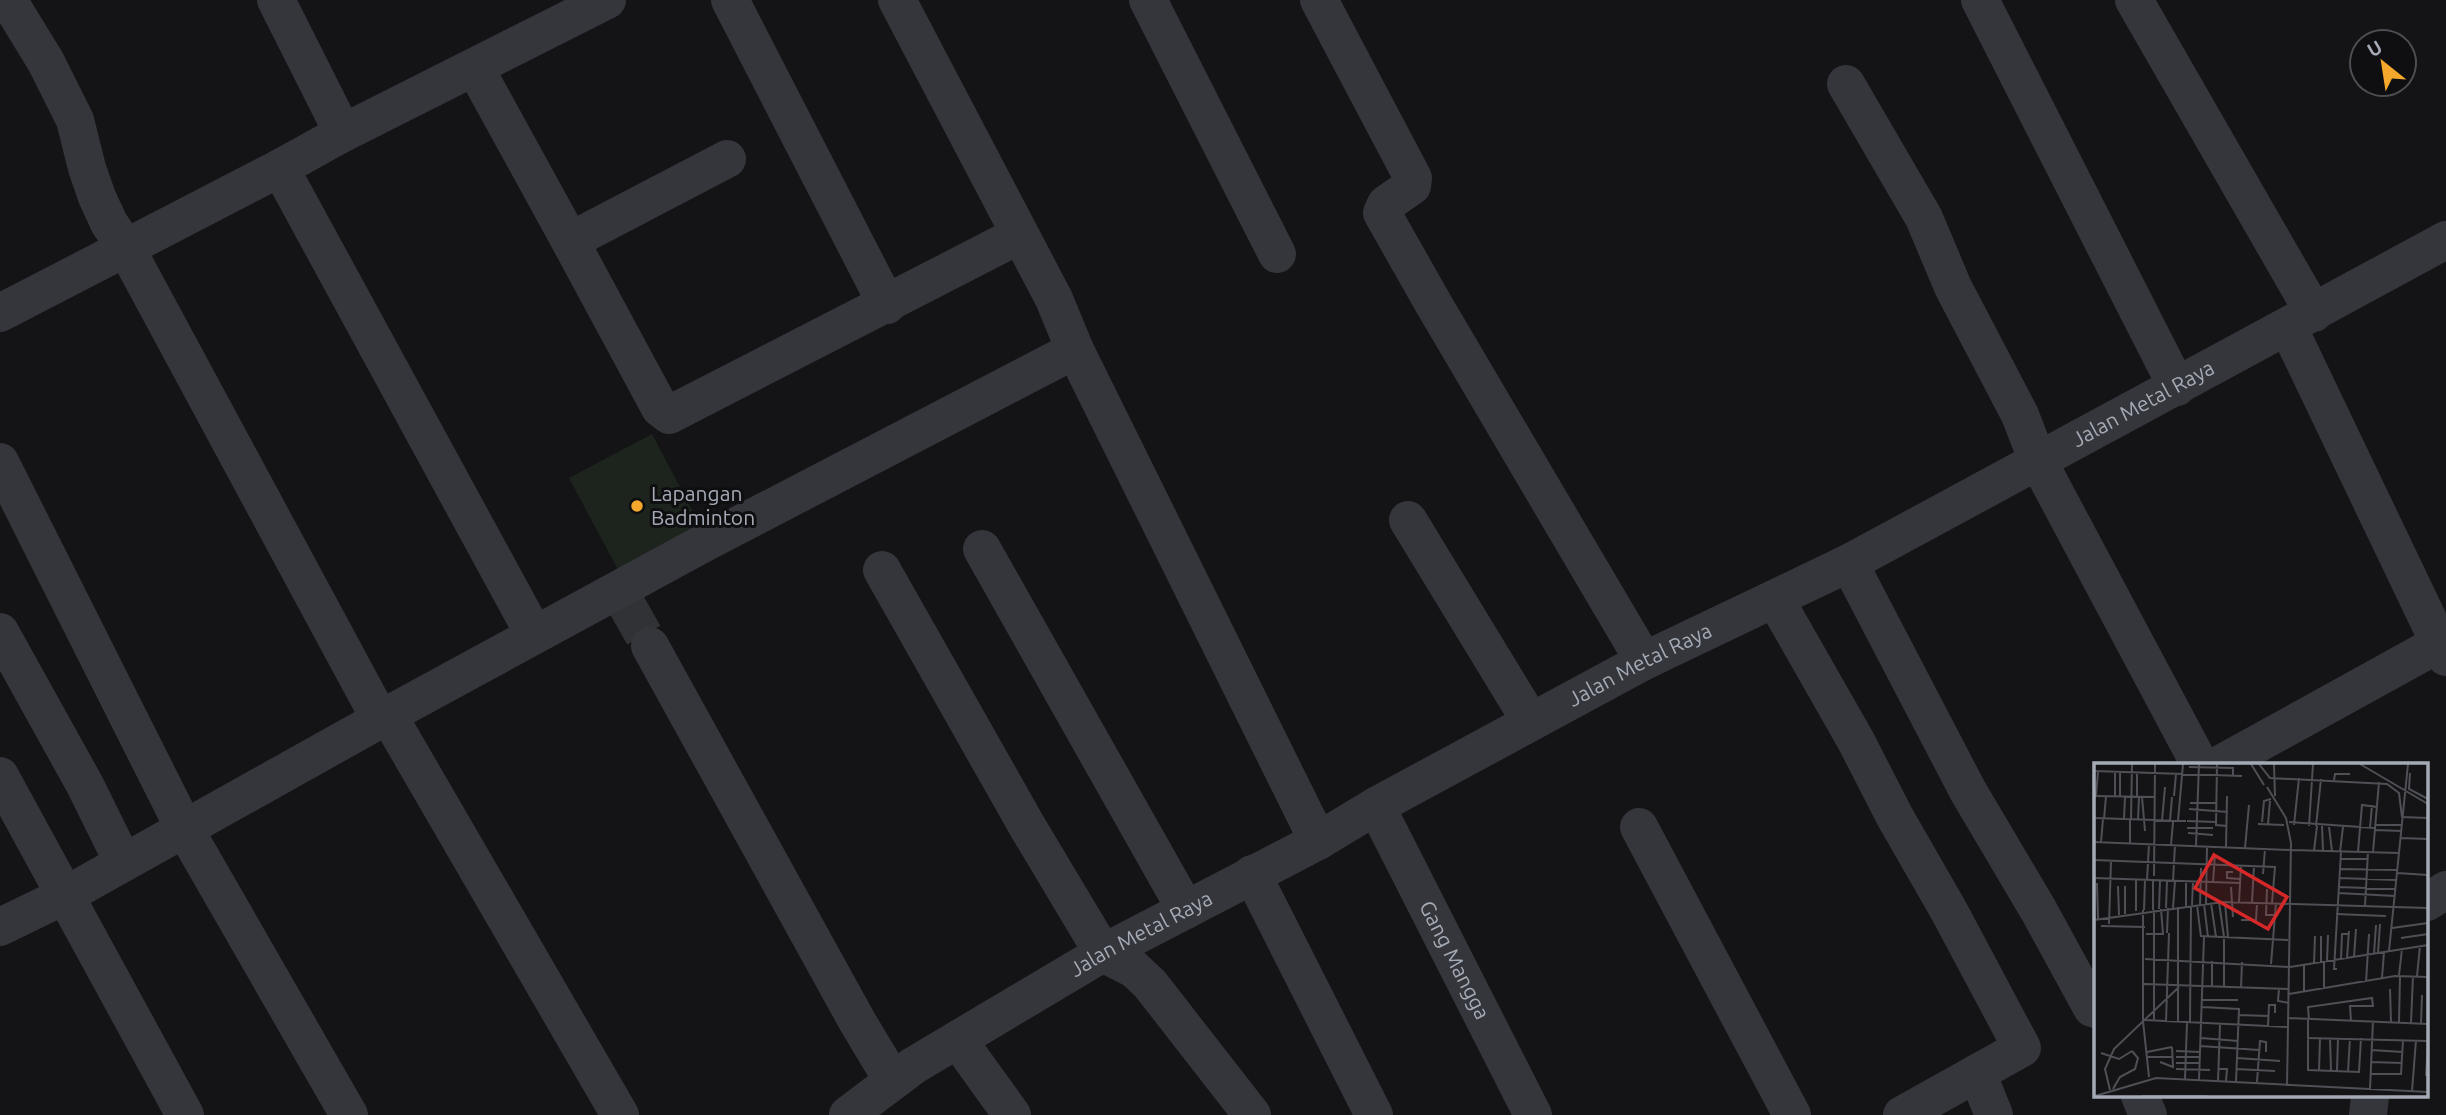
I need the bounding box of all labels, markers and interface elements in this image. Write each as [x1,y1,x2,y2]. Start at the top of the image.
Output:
north arrow [2348,28,2418,98]
text: U [2363,35,2386,61]
street label: Jalan Metal Raya [2067,355,2218,451]
place label: Lapangan Badminton [651,481,755,529]
marker: Lapangan Badminton [629,498,645,514]
street label: Jalan Metal Raya [1564,617,1715,711]
inset map [2094,763,2428,1098]
street label: Jalan Metal Raya [1065,885,1216,981]
street label: Gang Mangga [1415,897,1495,1023]

